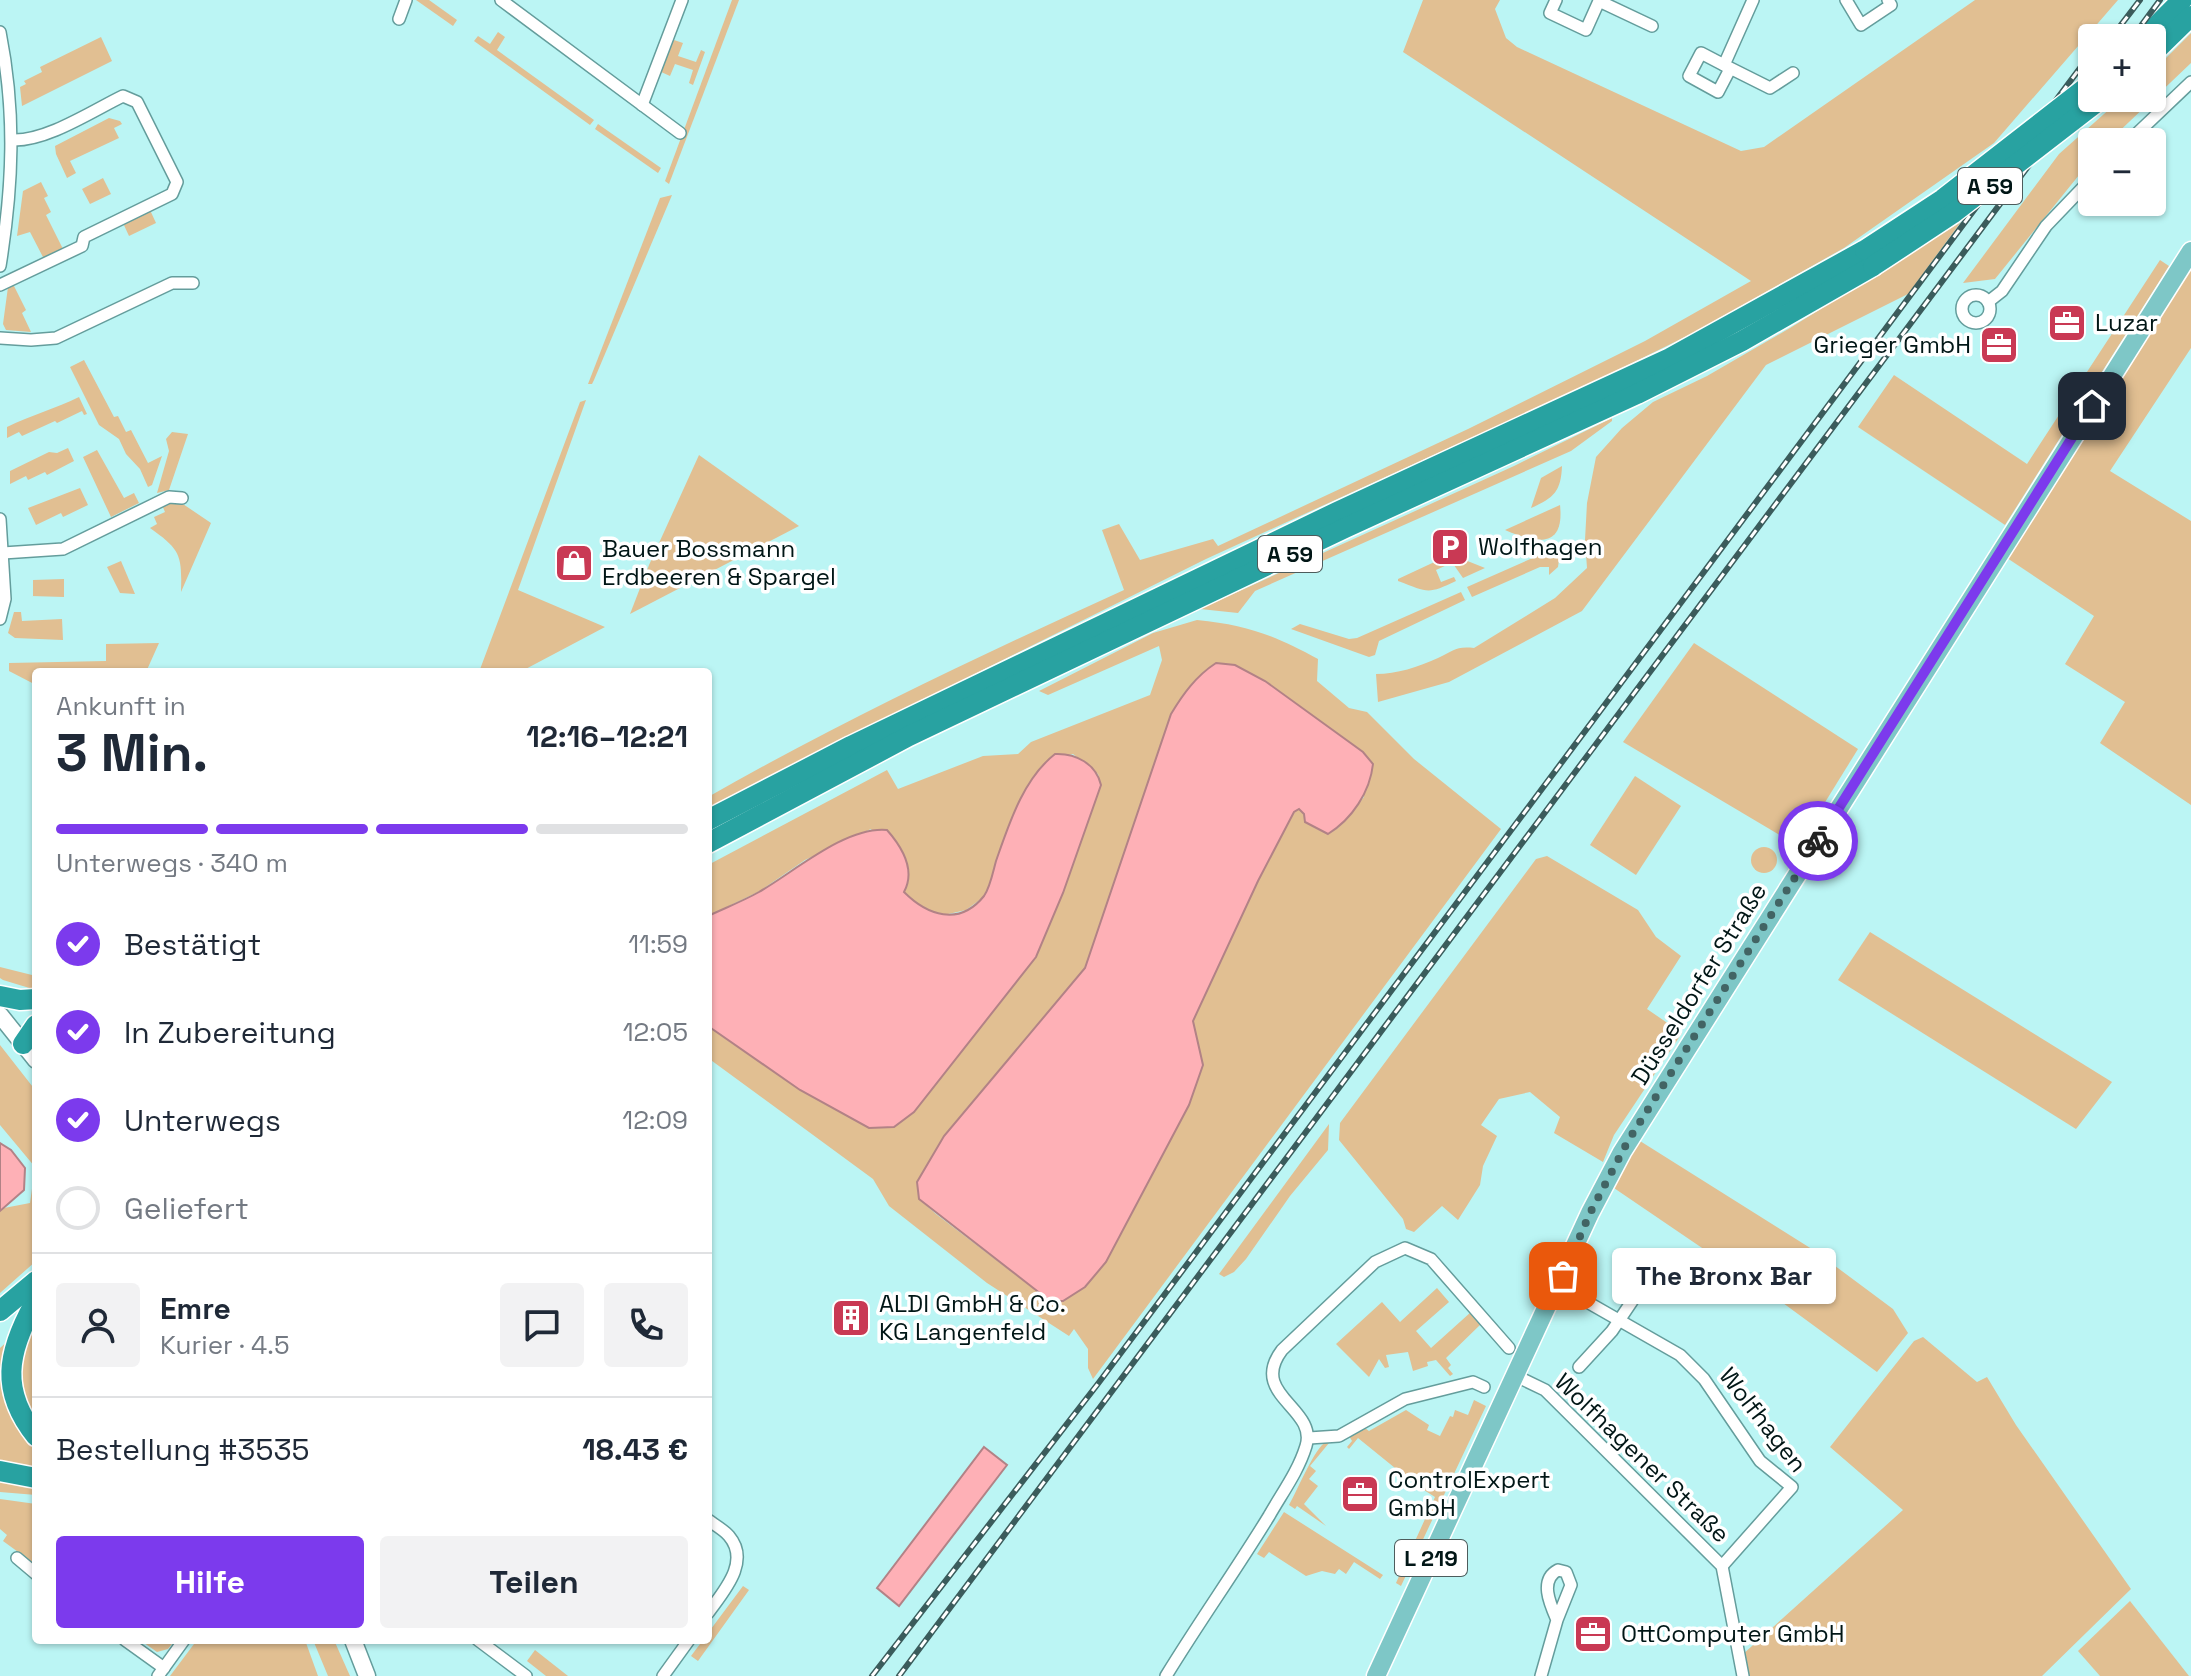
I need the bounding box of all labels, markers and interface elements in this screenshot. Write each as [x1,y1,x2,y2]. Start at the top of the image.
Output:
map controls [2078,24,2166,216]
button: + [2078,24,2166,112]
button: − [2078,128,2166,216]
road number: A 59 [1958,168,2022,204]
office icon: Luzar [2046,302,2088,344]
place label: Luzar [2095,307,2158,338]
office icon: Grieger GmbH [1978,324,2020,366]
place label: Grieger GmbH [1814,329,1971,360]
pin [2058,372,2126,440]
icon: home [2070,384,2114,428]
parking icon: Wolfhagen [1429,526,1471,568]
place label: Wolfhagen [1478,531,1603,562]
place label: Bauer Bossmann Erdbeeren & Spargel [602,533,836,592]
road number: A 59 [1258,536,1322,572]
shop icon: Bauer Bossmann Erdbeeren & Spargel [553,542,595,584]
text: Ankunft in [56,689,186,723]
text: 12:16–12:21 [526,717,688,756]
text: 3 Min. [56,720,208,786]
courier [1778,801,1858,881]
icon: bike [1796,819,1840,863]
text: Unterwegs · 340 m [56,846,288,880]
street label: Düsseldorfer Straße [1624,877,1773,1090]
icon: check [56,922,100,966]
text: Bestätigt [124,925,261,964]
text: 11:59 [628,927,688,961]
icon: check [56,1010,100,1054]
text: In Zubereitung [124,1013,336,1052]
text: 12:05 [623,1015,688,1049]
icon: check [56,1098,100,1142]
text: Unterwegs [124,1101,281,1140]
text: 12:09 [622,1103,688,1137]
text: Geliefert [124,1189,249,1228]
pin [1529,1242,1597,1310]
callout: The Bronx Bar [1611,1248,1835,1304]
icon: bag [1541,1254,1585,1298]
text: The Bronx Bar [1636,1259,1812,1293]
button: person [56,1283,140,1367]
button: chat [500,1283,584,1367]
button: phone [604,1283,688,1367]
place label: ALDI GmbH & Co. KG Langenfeld [879,1288,1066,1347]
text: Emre [160,1289,231,1328]
building icon: ALDI GmbH & Co. KG Langenfeld [830,1297,872,1339]
text: Kurier · 4.5 [160,1328,290,1362]
street label: Wolfhagen [1713,1361,1814,1478]
street label: Wolfhagener Straße [1548,1366,1736,1549]
text: Bestellung #3535 [56,1430,310,1469]
text: 18.43 € [582,1430,688,1469]
place label: ControlExpert GmbH [1388,1464,1550,1523]
office icon: ControlExpert GmbH [1339,1473,1381,1515]
button: Hilfe [56,1536,364,1628]
button: Teilen [380,1536,688,1628]
road number: L 219 [1395,1540,1467,1576]
office icon: OttComputer GmbH [1572,1613,1614,1655]
place label: OttComputer GmbH [1621,1618,1845,1649]

